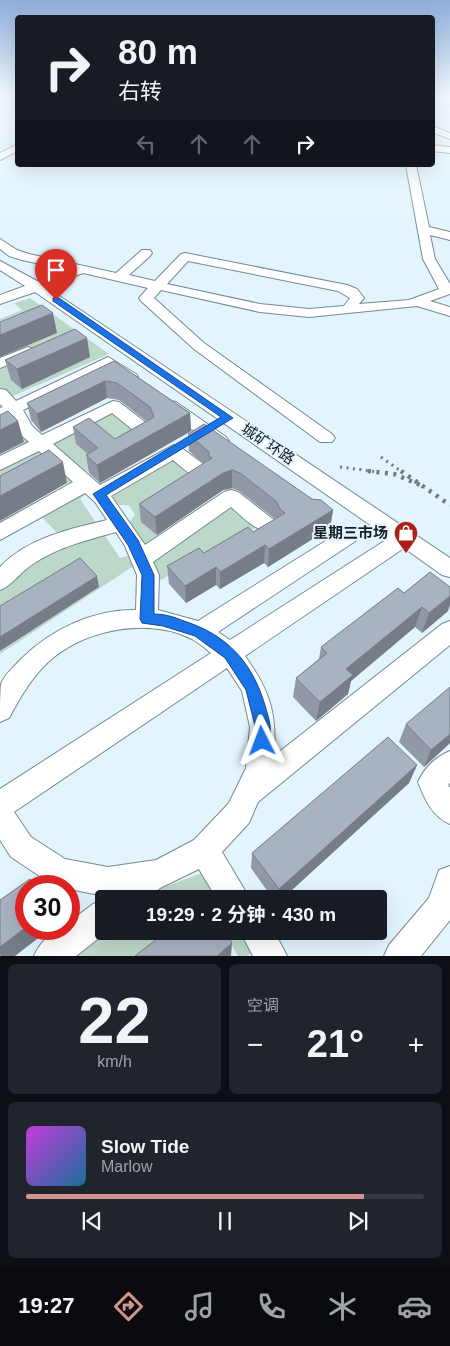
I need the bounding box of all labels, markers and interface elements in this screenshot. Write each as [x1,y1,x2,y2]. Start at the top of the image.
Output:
text: 80 m [118,32,198,71]
icon: right [35,35,100,100]
text: 右转 [118,79,162,104]
icon: left [132,130,160,158]
icon: ahead [185,130,213,158]
icon: ahead [238,130,266,158]
icon: right [291,130,319,158]
pin [35,249,77,300]
icon: arrive [42,256,70,284]
street label: 城矿环路 [239,420,298,467]
shop icon: 星期三市场 [393,520,419,554]
place label: 星期三市场 [313,524,388,541]
position arrow [235,714,287,766]
speed limit sign: 30 [15,875,80,940]
text: 19:29 · 2 分钟 · 430 m [146,904,336,925]
text: 22 [78,984,151,1057]
text: 空调 [247,997,279,1014]
text: 21° [307,1023,364,1065]
text: − [247,1029,263,1060]
text: + [408,1029,424,1060]
text: km/h [97,1053,132,1070]
text: Slow Tide [101,1136,189,1157]
text: Marlow [101,1158,153,1175]
icon: previous [78,1207,106,1235]
icon: pause [211,1207,239,1235]
icon: next [344,1207,372,1235]
icon: directions [111,1289,146,1324]
icon: music [182,1289,217,1324]
icon: phone [254,1289,289,1324]
icon: climate [325,1289,360,1324]
icon: car [397,1289,432,1324]
text: 19:27 [18,1293,75,1318]

